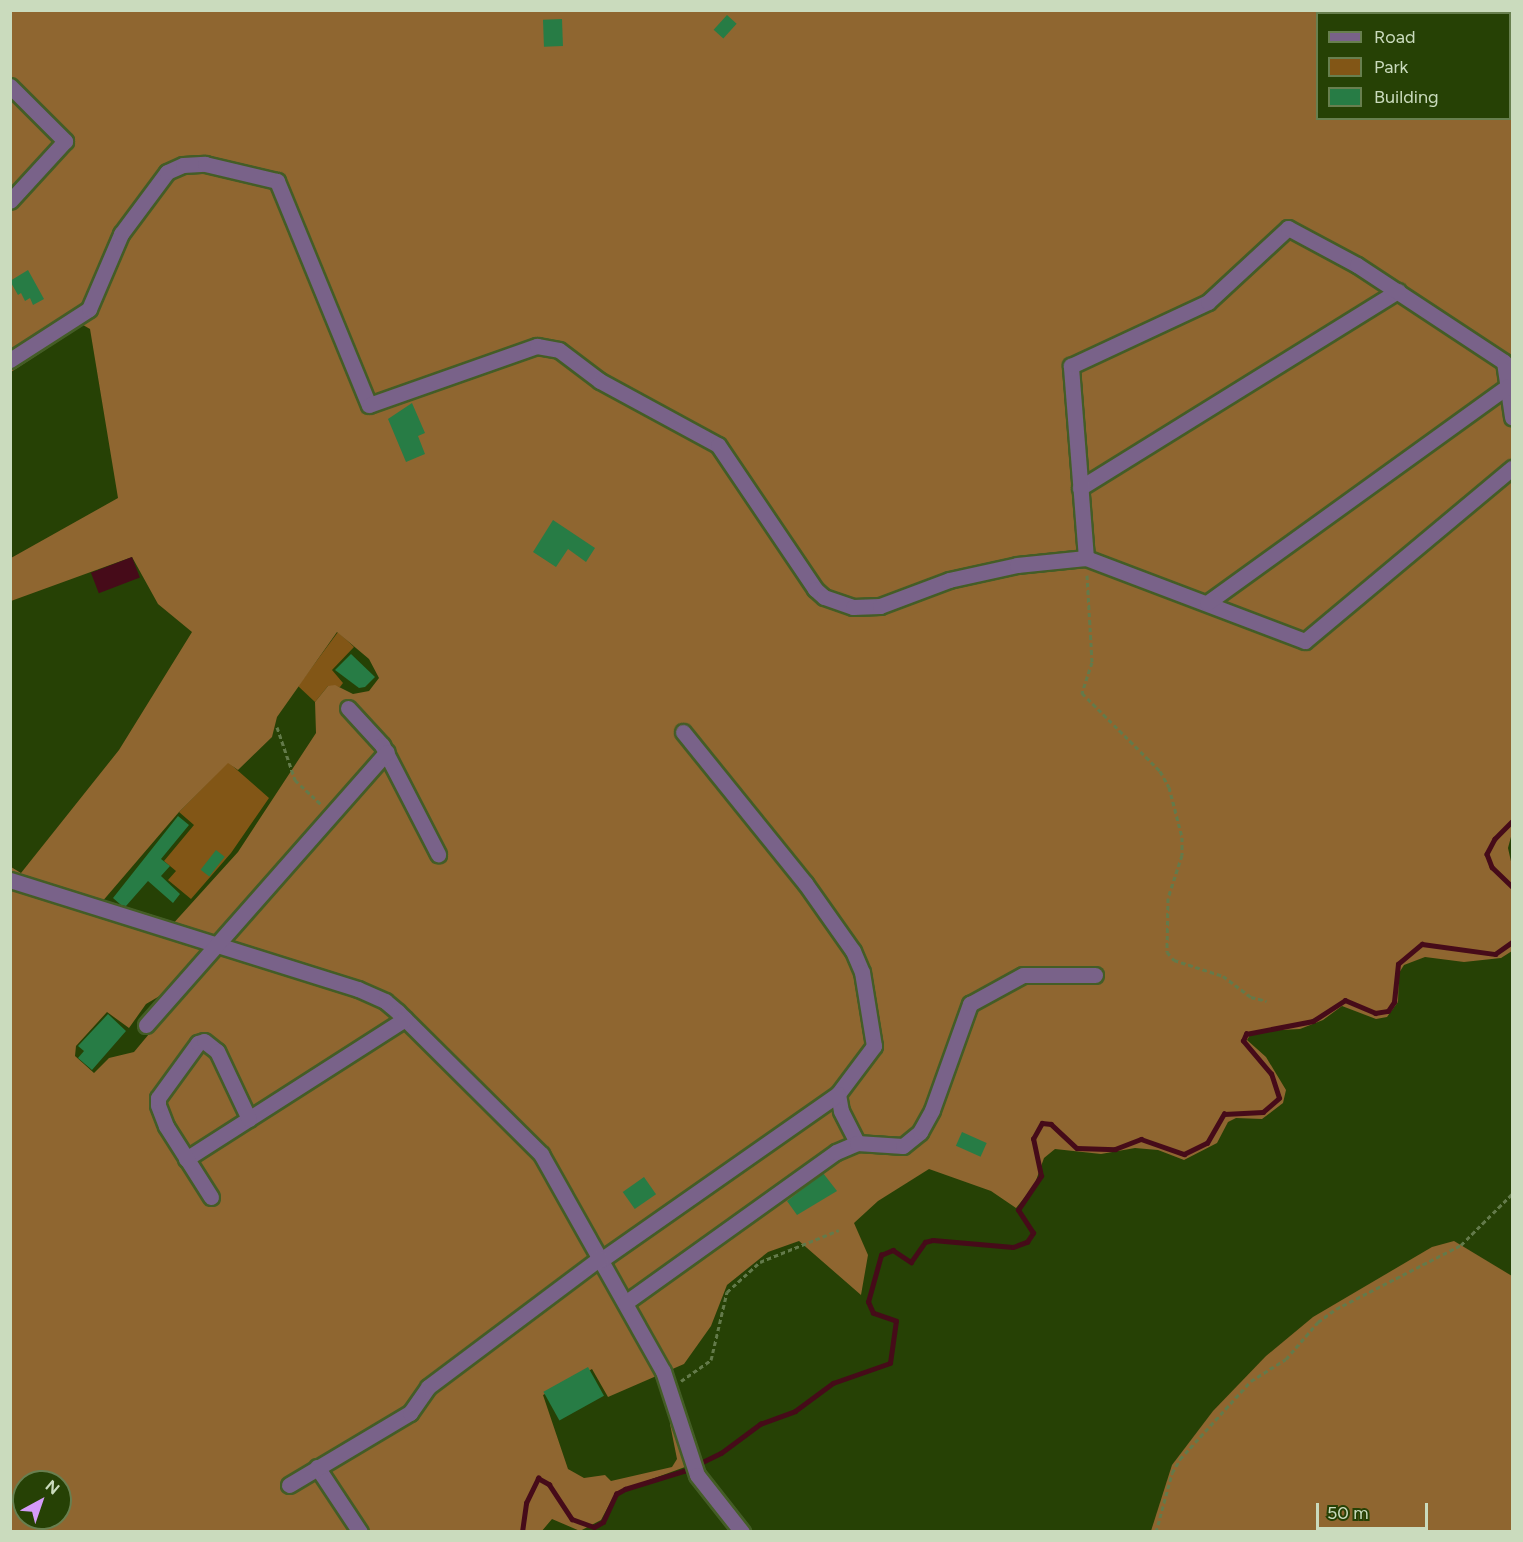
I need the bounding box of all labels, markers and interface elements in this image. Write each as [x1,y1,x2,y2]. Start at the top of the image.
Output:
legend [1316,12,1511,120]
text: Road [1374,26,1415,48]
text: Park [1374,56,1408,78]
text: Building [1374,86,1439,108]
north arrow [12,1470,72,1530]
text: N [42,1476,63,1499]
scale bar [1319,1491,1432,1529]
text: 50 m [1327,1502,1369,1524]

